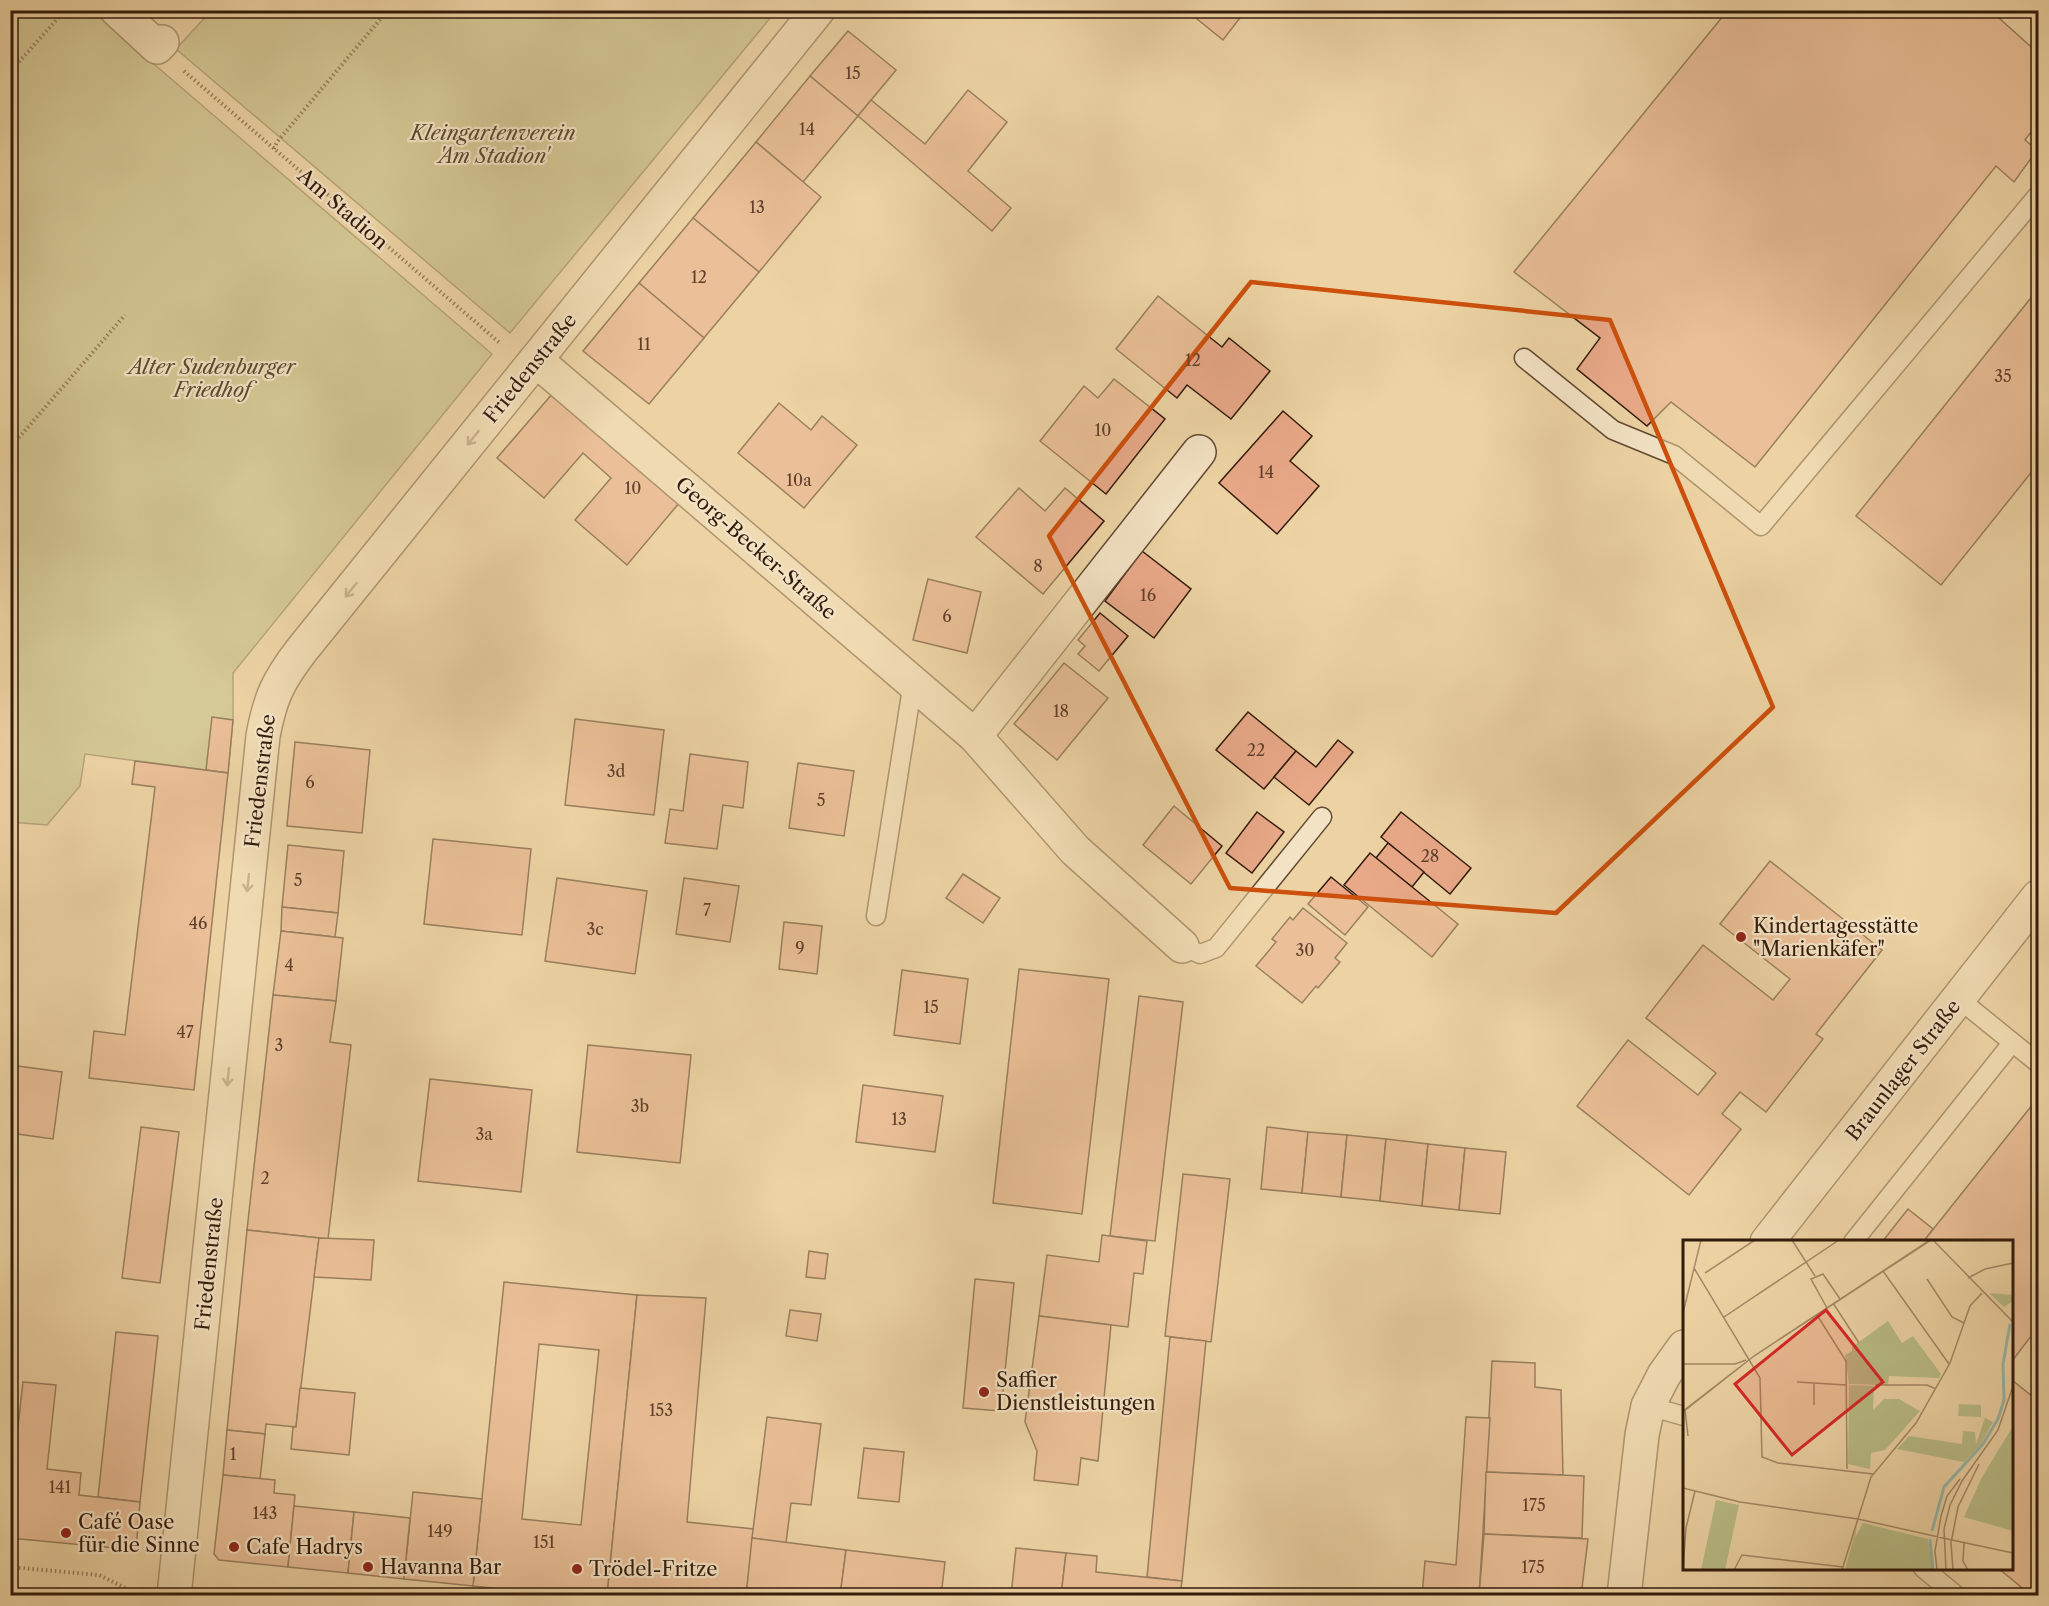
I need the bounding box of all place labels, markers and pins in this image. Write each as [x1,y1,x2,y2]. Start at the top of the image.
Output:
place label: Kindertagesstätte "Marienkäfer" [1753,914,1919,961]
marker: Kindertagesstätte "Marienkäfer" [1734,930,1748,944]
place label: Saffier Dienstleistungen [996,1368,1156,1415]
marker: Saffier Dienstleistungen [977,1385,991,1399]
place label: Café Oase für die Sinne [78,1510,200,1557]
marker: Café Oase für die Sinne [59,1526,73,1540]
place label: Cafe Hadrys [246,1535,363,1559]
marker: Cafe Hadrys [227,1540,241,1554]
place label: Havanna Bar [380,1555,502,1579]
place label: Trödel-Fritze [589,1557,718,1581]
marker: Havanna Bar [361,1560,375,1574]
marker: Trödel-Fritze [570,1562,584,1576]

